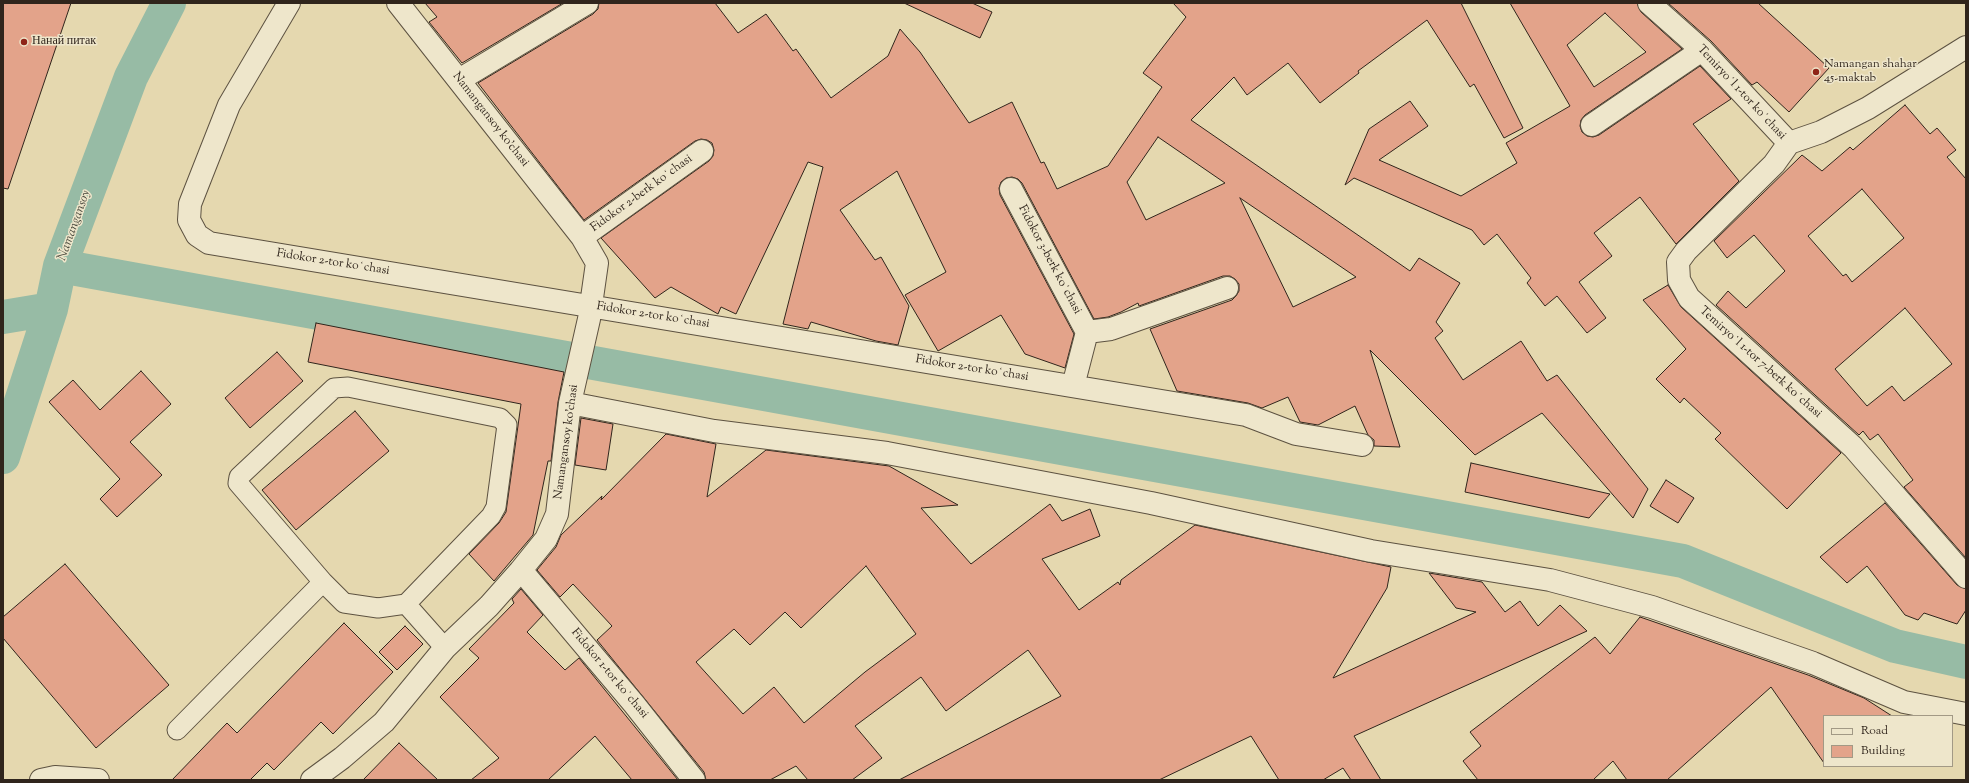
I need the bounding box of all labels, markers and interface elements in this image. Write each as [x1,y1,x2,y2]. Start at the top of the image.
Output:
place label: Нанай питак [32,35,96,49]
marker: Нанай питак [19,37,29,47]
street label: Temiryoʻl 1-tor koʻchasi [1693,43,1789,143]
place label: Namangan shahar 45-maktab [1824,58,1917,86]
marker: Namangan shahar 45-maktab [1811,67,1821,77]
street label: Namangansoy ko'chasi [449,70,531,170]
street label: Fidokor 2-berk koʻchasi [588,152,696,236]
water label: Namangansoy [55,189,95,263]
street label: Fidokor 3-berk koʻchasi [1014,203,1084,317]
street label: Fidokor 2-tor koʻchasi [275,247,391,279]
street label: Fidokor 2-tor koʻchasi [595,300,711,332]
street label: Temiryoʻl 1-tor 7-berk koʻchasi [1696,304,1824,422]
street label: Fidokor 2-tor koʻchasi [914,353,1030,385]
street label: Namangansoy ko'chasi [552,384,582,500]
street label: Fidokor 1-tor koʻchasi [567,626,651,722]
legend [1823,715,1953,767]
text: Road [1861,722,1888,740]
text: Building [1861,742,1905,760]

